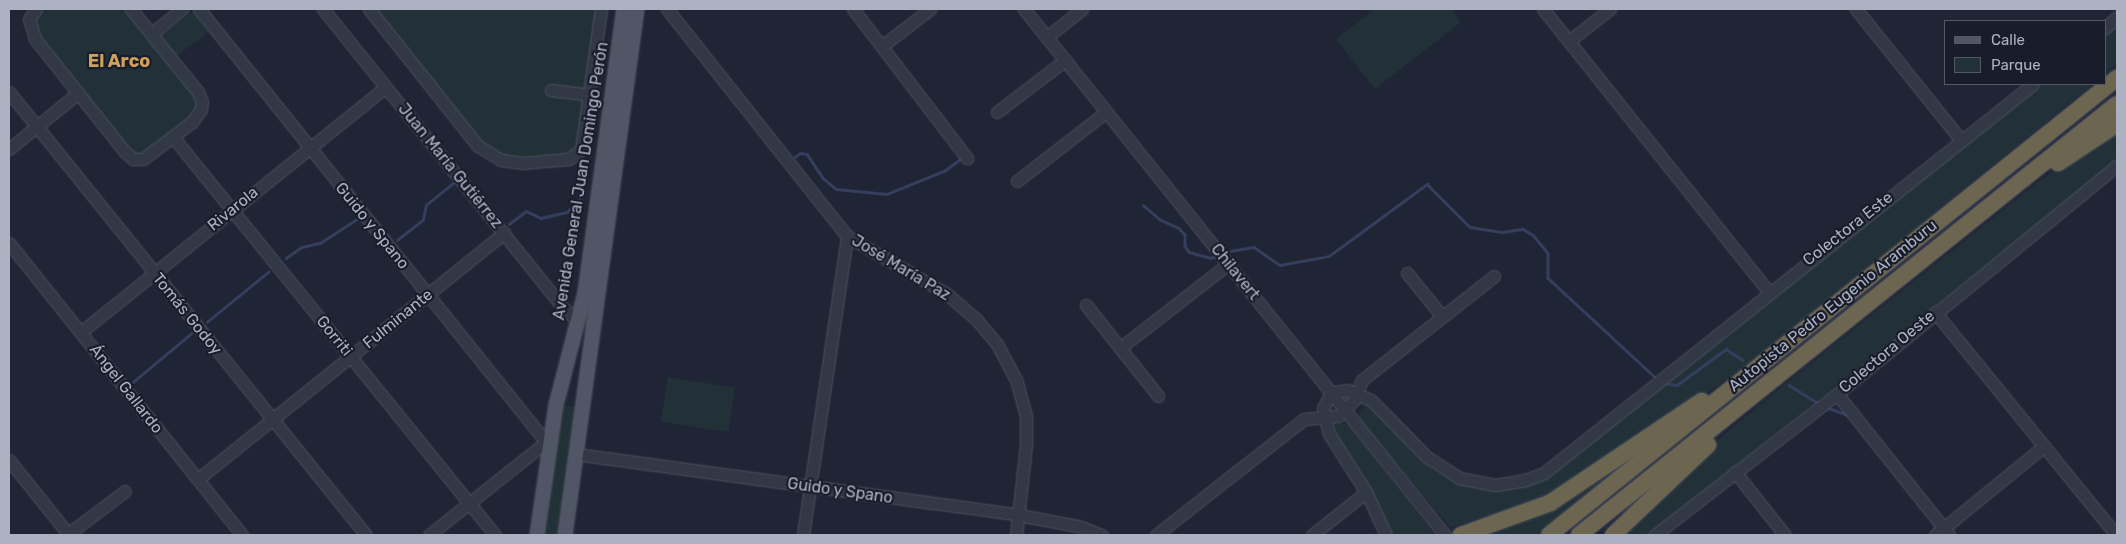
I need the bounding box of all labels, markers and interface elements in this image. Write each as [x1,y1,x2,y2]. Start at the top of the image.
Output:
legend [1944,20,2106,85]
text: Calle [1991,31,2025,49]
street label: Avenida General Juan Domingo Perón [550,41,612,321]
district label: El Arco [87,50,151,72]
text: Parque [1991,56,2041,74]
street label: Juan María Gutiérrez [394,100,506,232]
street label: Guido y Spano [331,178,413,274]
street label: Rivarola [204,183,262,235]
street label: Colectora Este [1799,188,1897,270]
street label: Autopista Pedro Eugenio Aramburu [1725,216,1941,396]
street label: José María Paz [848,231,954,305]
street label: Chilavert [1207,240,1263,304]
street label: Tomás Godoy [148,269,226,359]
street label: Fulminante [359,285,437,353]
street label: Colectora Oeste [1835,306,1939,398]
street label: Gorriti [312,312,356,360]
street label: Ángel Gallardo [85,341,167,437]
street label: Guido y Spano [786,474,894,508]

